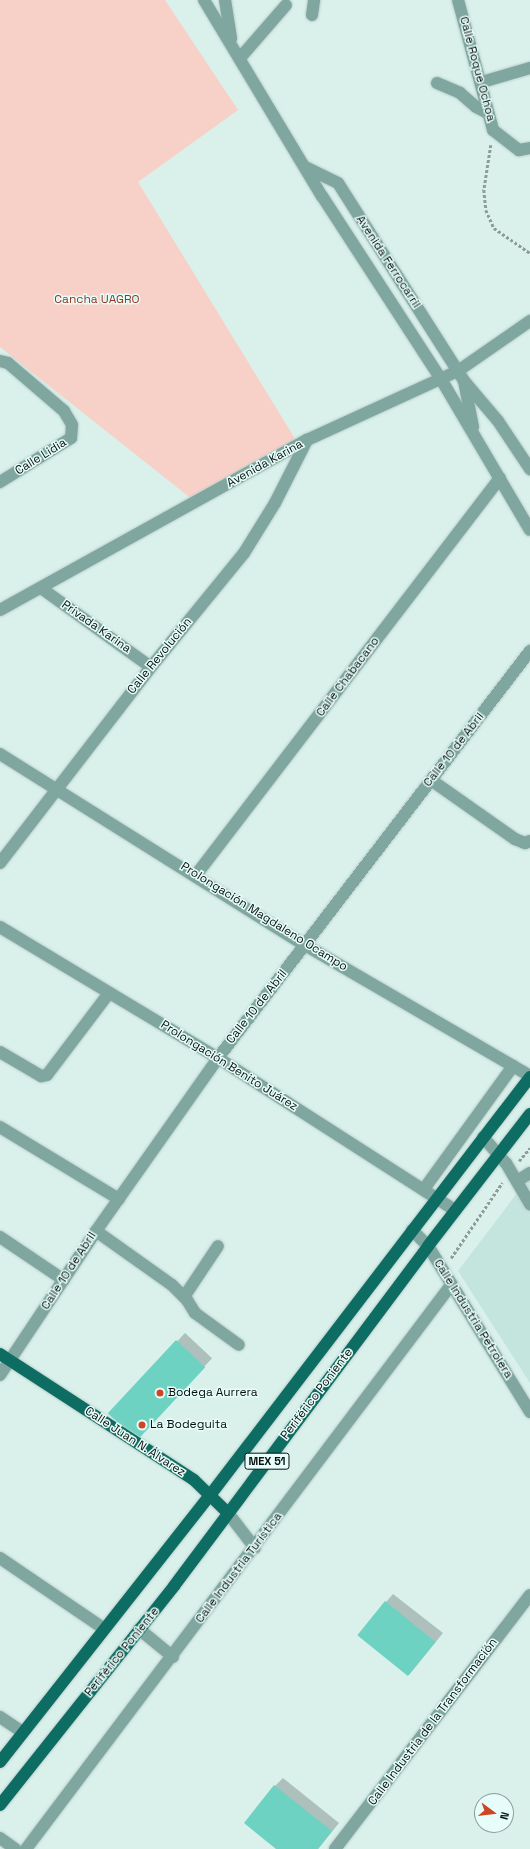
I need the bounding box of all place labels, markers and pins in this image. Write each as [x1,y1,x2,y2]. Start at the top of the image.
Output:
place label: Bodega Aurrera [168,1386,258,1400]
marker: Bodega Aurrera [155,1388,165,1398]
place label: La Bodeguita [150,1418,227,1432]
marker: La Bodeguita [137,1420,147,1430]

